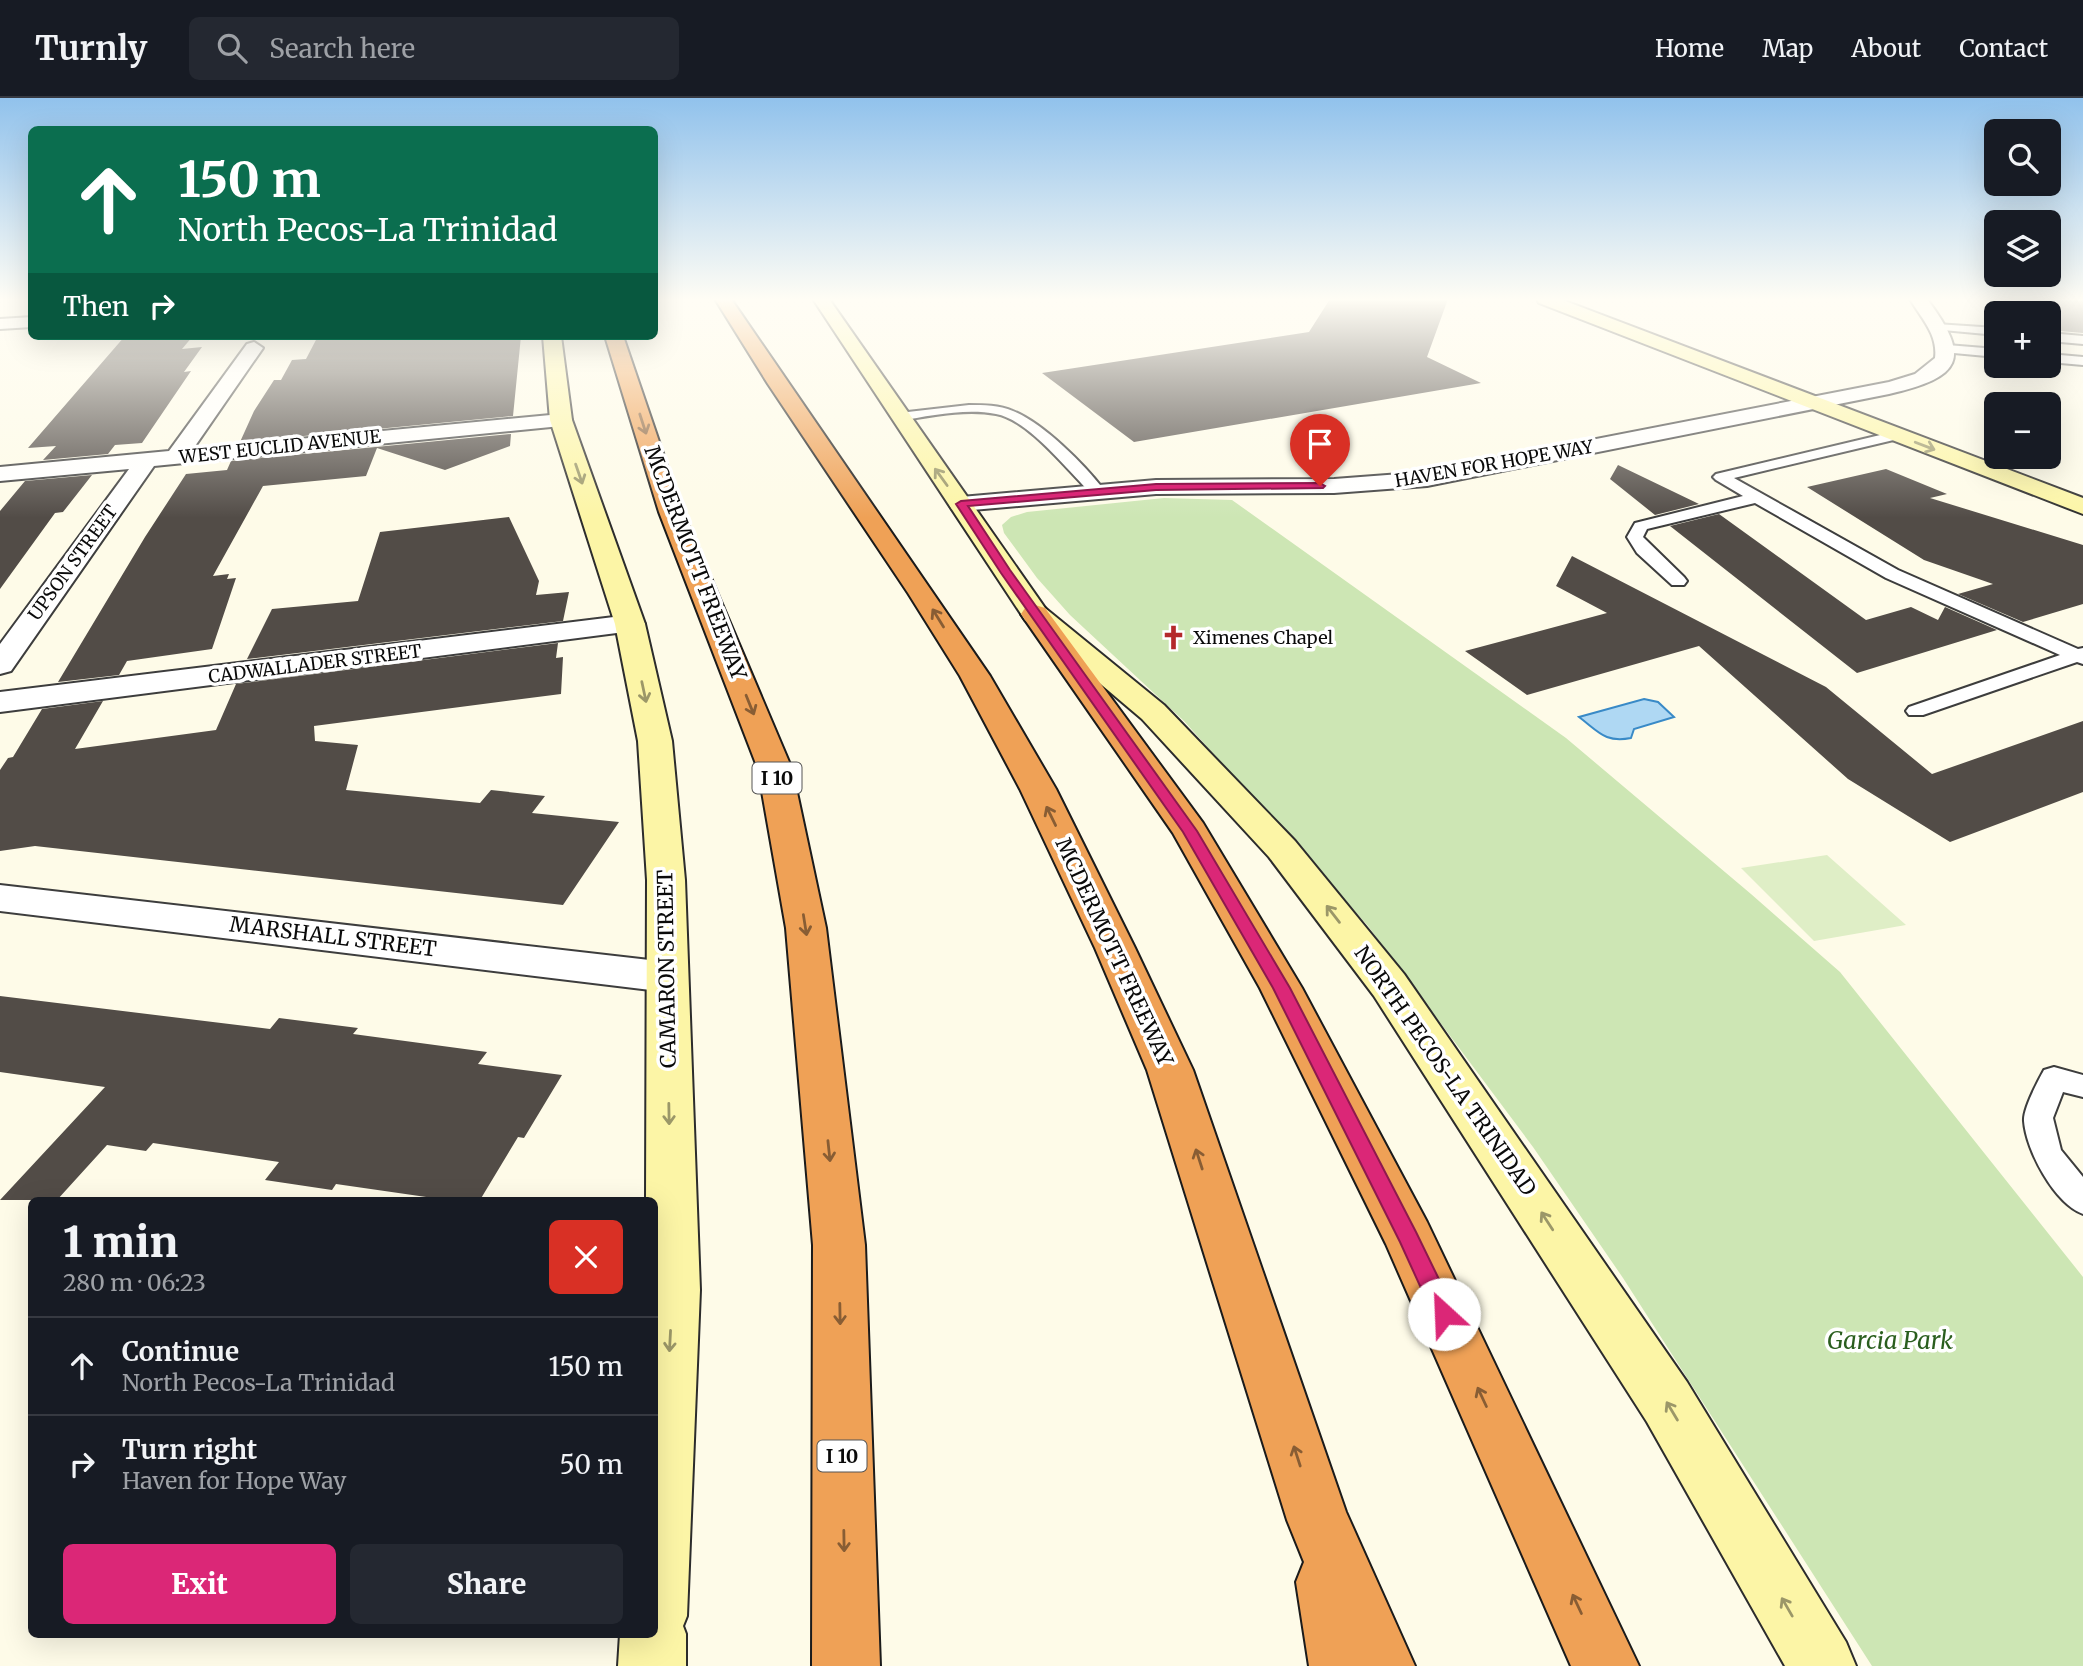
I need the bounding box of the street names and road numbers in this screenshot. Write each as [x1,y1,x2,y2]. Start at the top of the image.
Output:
street label: WEST EUCLID AVENUE [177,424,383,469]
street label: HAVEN FOR HOPE WAY [1393,435,1595,492]
street label: MCDERMOTT FREEWAY [638,442,753,684]
street label: UPSON STREET [23,500,123,625]
street label: CADWALLADER STREET [207,639,423,688]
road number: I 10 [752,762,802,793]
street label: MCDERMOTT FREEWAY [1050,833,1179,1071]
street label: CAMARON STREET [651,869,682,1068]
street label: MARSHALL STREET [228,910,438,963]
street label: NORTH PECOS-LA TRINIDAD [1349,941,1542,1201]
road number: I 10 [818,1440,866,1472]

